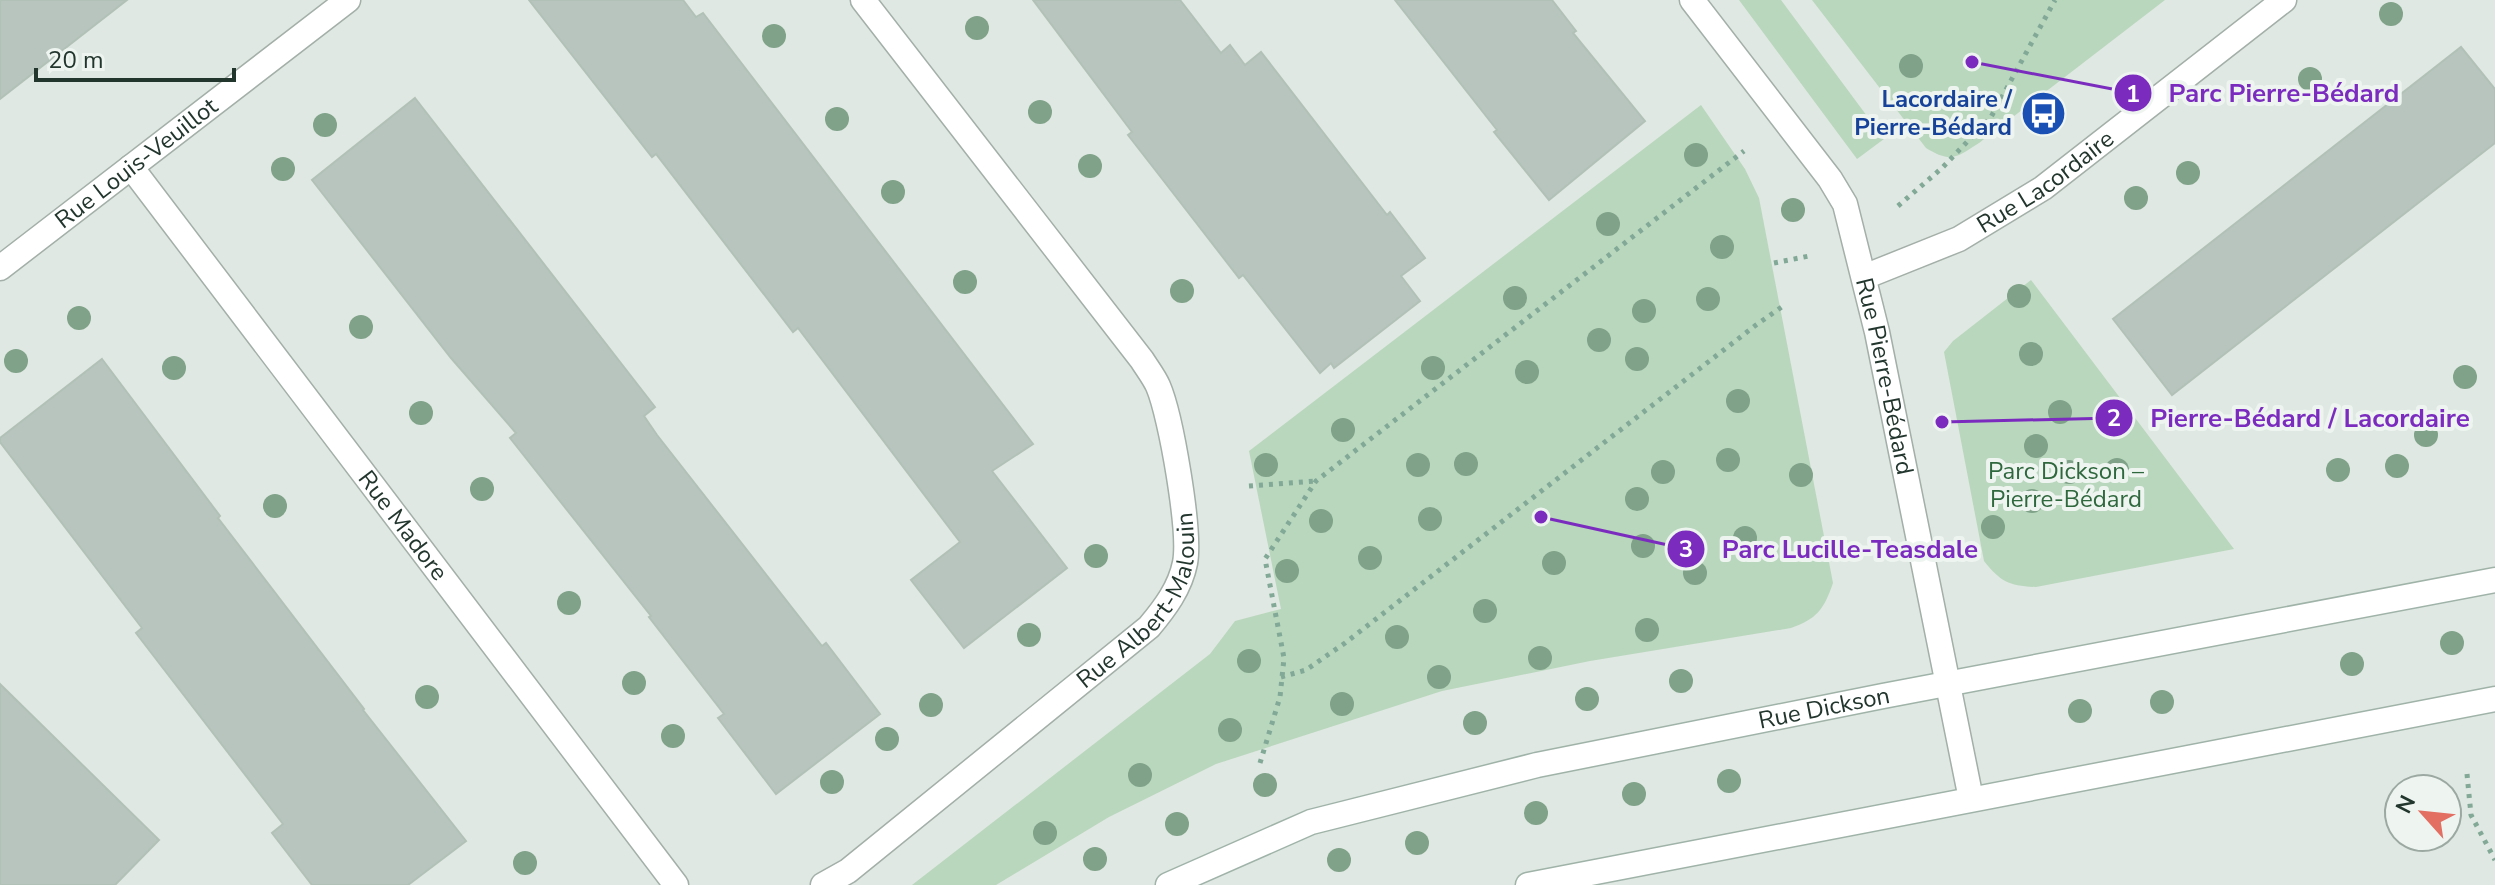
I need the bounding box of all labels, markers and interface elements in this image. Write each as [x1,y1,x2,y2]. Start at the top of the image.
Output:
scale bar [36,32,234,82]
text: 20 m [48,44,104,76]
callout: Parc Pierre-Bédard [2113,68,2416,118]
text: Parc Pierre-Bédard [2169,76,2399,111]
text: 1 [2126,78,2140,110]
place label: Lacordaire / Pierre-Bédard [1854,83,2012,143]
bus stop icon: Lacordaire / Pierre-Bédard [2019,89,2067,137]
street label: Rue Louis-Veuillot [48,90,225,236]
street label: Rue Lacordaire [1971,123,2120,241]
street label: Rue Pierre-Bédard [1848,274,1921,477]
callout: Pierre-Bédard / Lacordaire [2094,393,2485,443]
text: Pierre-Bédard / Lacordaire [2150,401,2470,436]
text: 2 [2107,402,2121,434]
park label: Parc Dickson – Pierre-Bédard [1988,455,2144,515]
street label: Rue Madore [351,464,455,587]
street label: Rue Albert-Malouin [1070,511,1202,695]
callout: Parc Lucille-Teasdale [1666,524,1994,574]
text: Parc Lucille-Teasdale [1722,532,1978,567]
text: 3 [1679,533,1693,565]
street label: Rue Dickson [1755,679,1893,736]
north arrow [2383,773,2463,853]
text: N [2389,790,2423,819]

